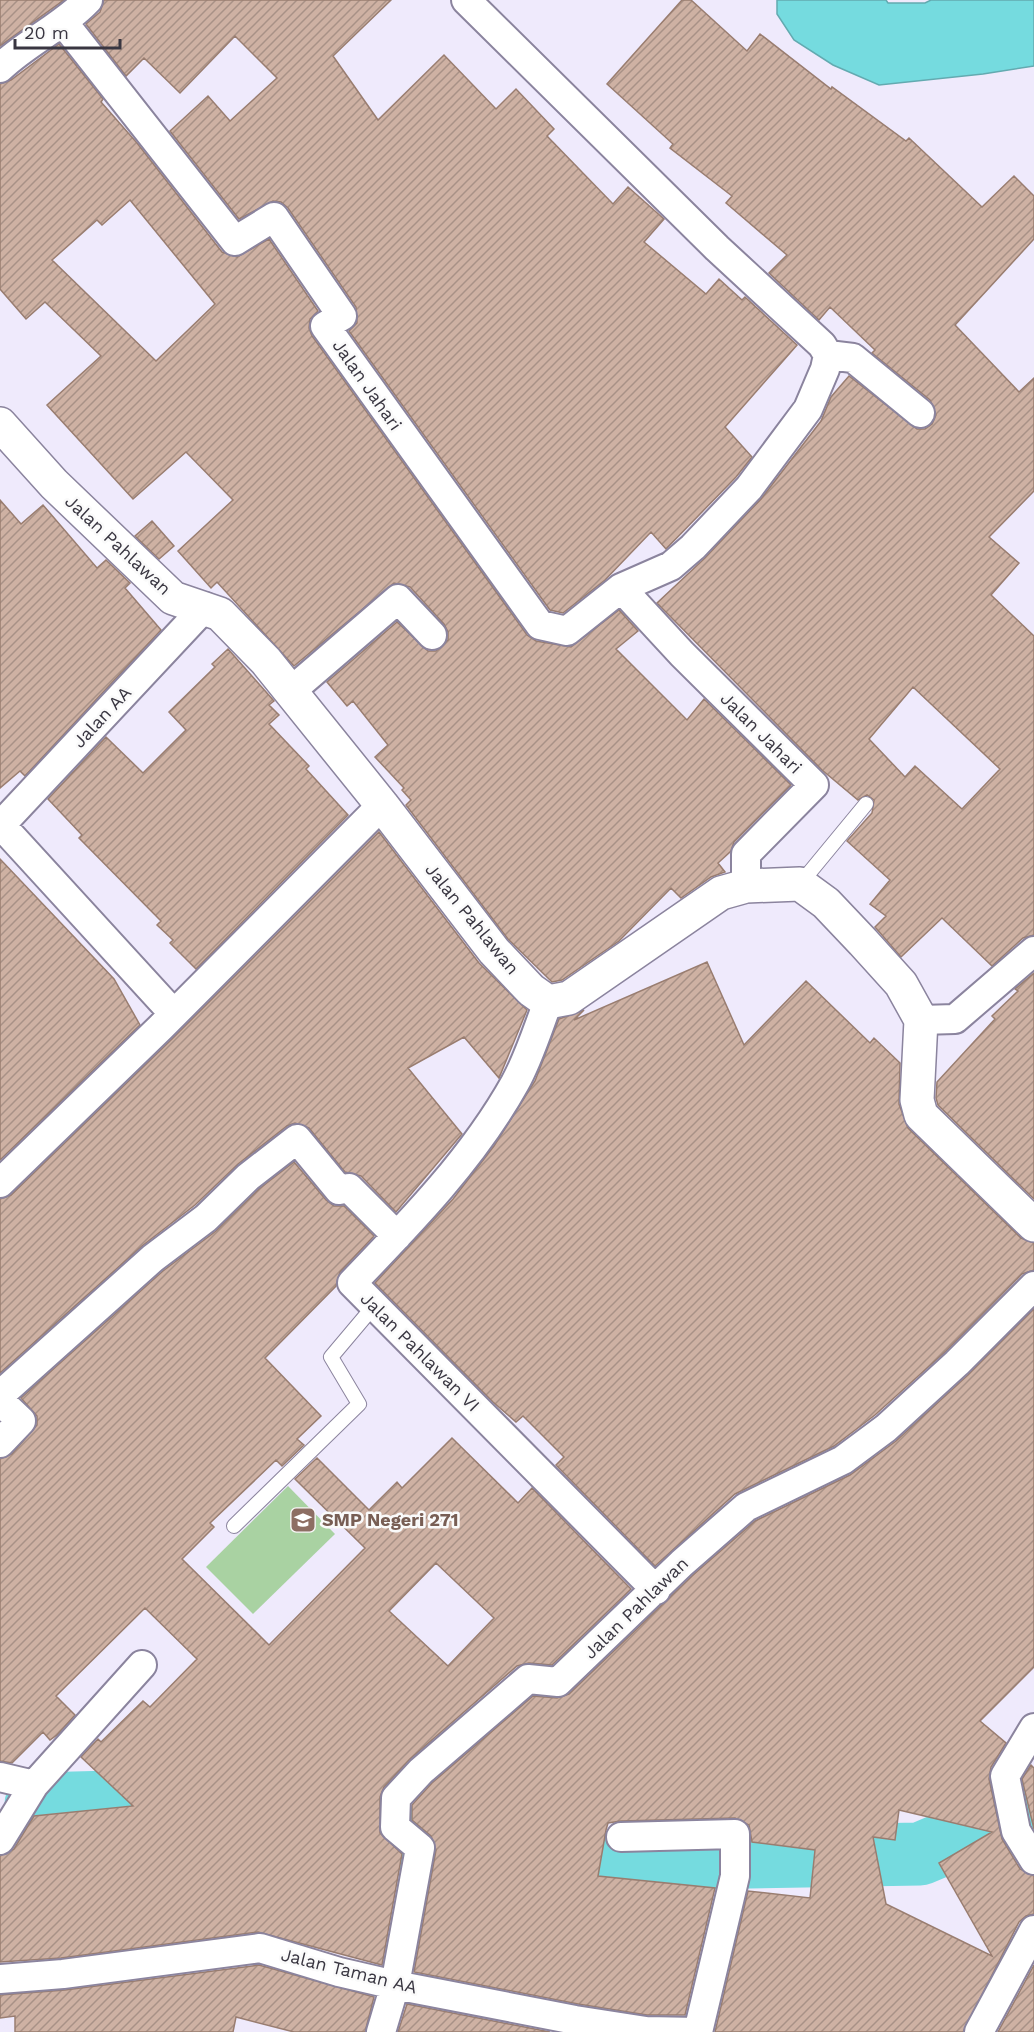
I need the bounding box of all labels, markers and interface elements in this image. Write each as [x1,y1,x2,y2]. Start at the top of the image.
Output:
scale bar [15,12,120,50]
text: 20 m [24,22,69,43]
street label: Jalan Jahari [328,335,406,434]
street label: Jalan Pahlawan [61,490,176,599]
street label: Jalan AA [68,682,135,752]
street label: Jalan Jahari [716,688,806,778]
street label: Jalan Pahlawan [421,859,524,979]
street label: Jalan Pahlawan VI [357,1288,484,1415]
school or university icon: SMP Negeri 271 [288,1505,318,1535]
place label: SMP Negeri 271 [322,1509,458,1530]
street label: Jalan Pahlawan [579,1552,692,1663]
street label: Jalan Taman AA [279,1943,419,1998]

